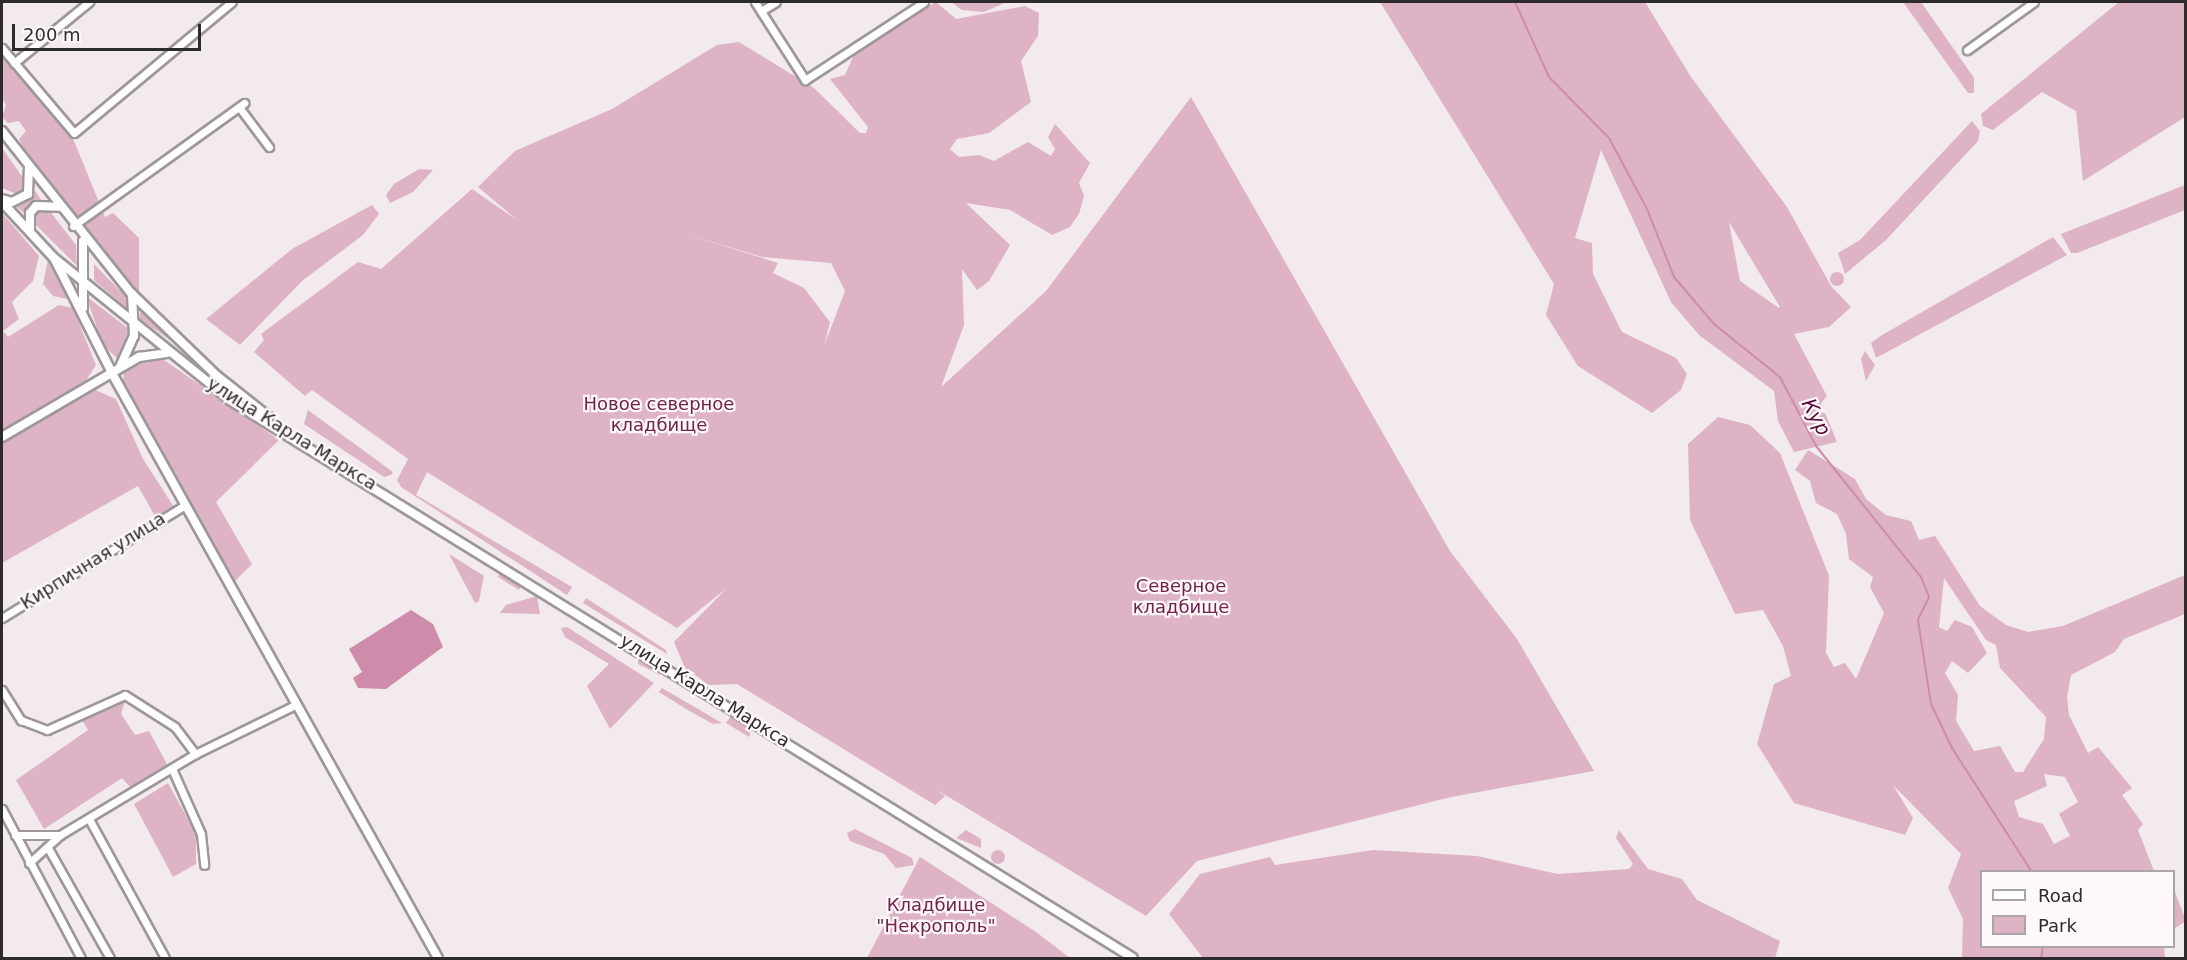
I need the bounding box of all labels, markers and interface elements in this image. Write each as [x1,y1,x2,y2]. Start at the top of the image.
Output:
scale bar [15,12,204,50]
text: 200 m [23,24,81,45]
street label: улица Карла Маркса [203,373,381,495]
park label: Новое северное кладбище [584,394,734,436]
water label: Кур [1796,394,1836,440]
street label: Кирпичная улица [17,508,169,614]
park label: Северное кладбище [1133,576,1229,618]
street label: улица Карла Маркса [616,630,794,752]
legend [1980,870,2175,948]
text: Road [2038,885,2083,906]
park label: Кладбище "Некрополь" [876,895,996,938]
text: Park [2038,915,2077,936]

